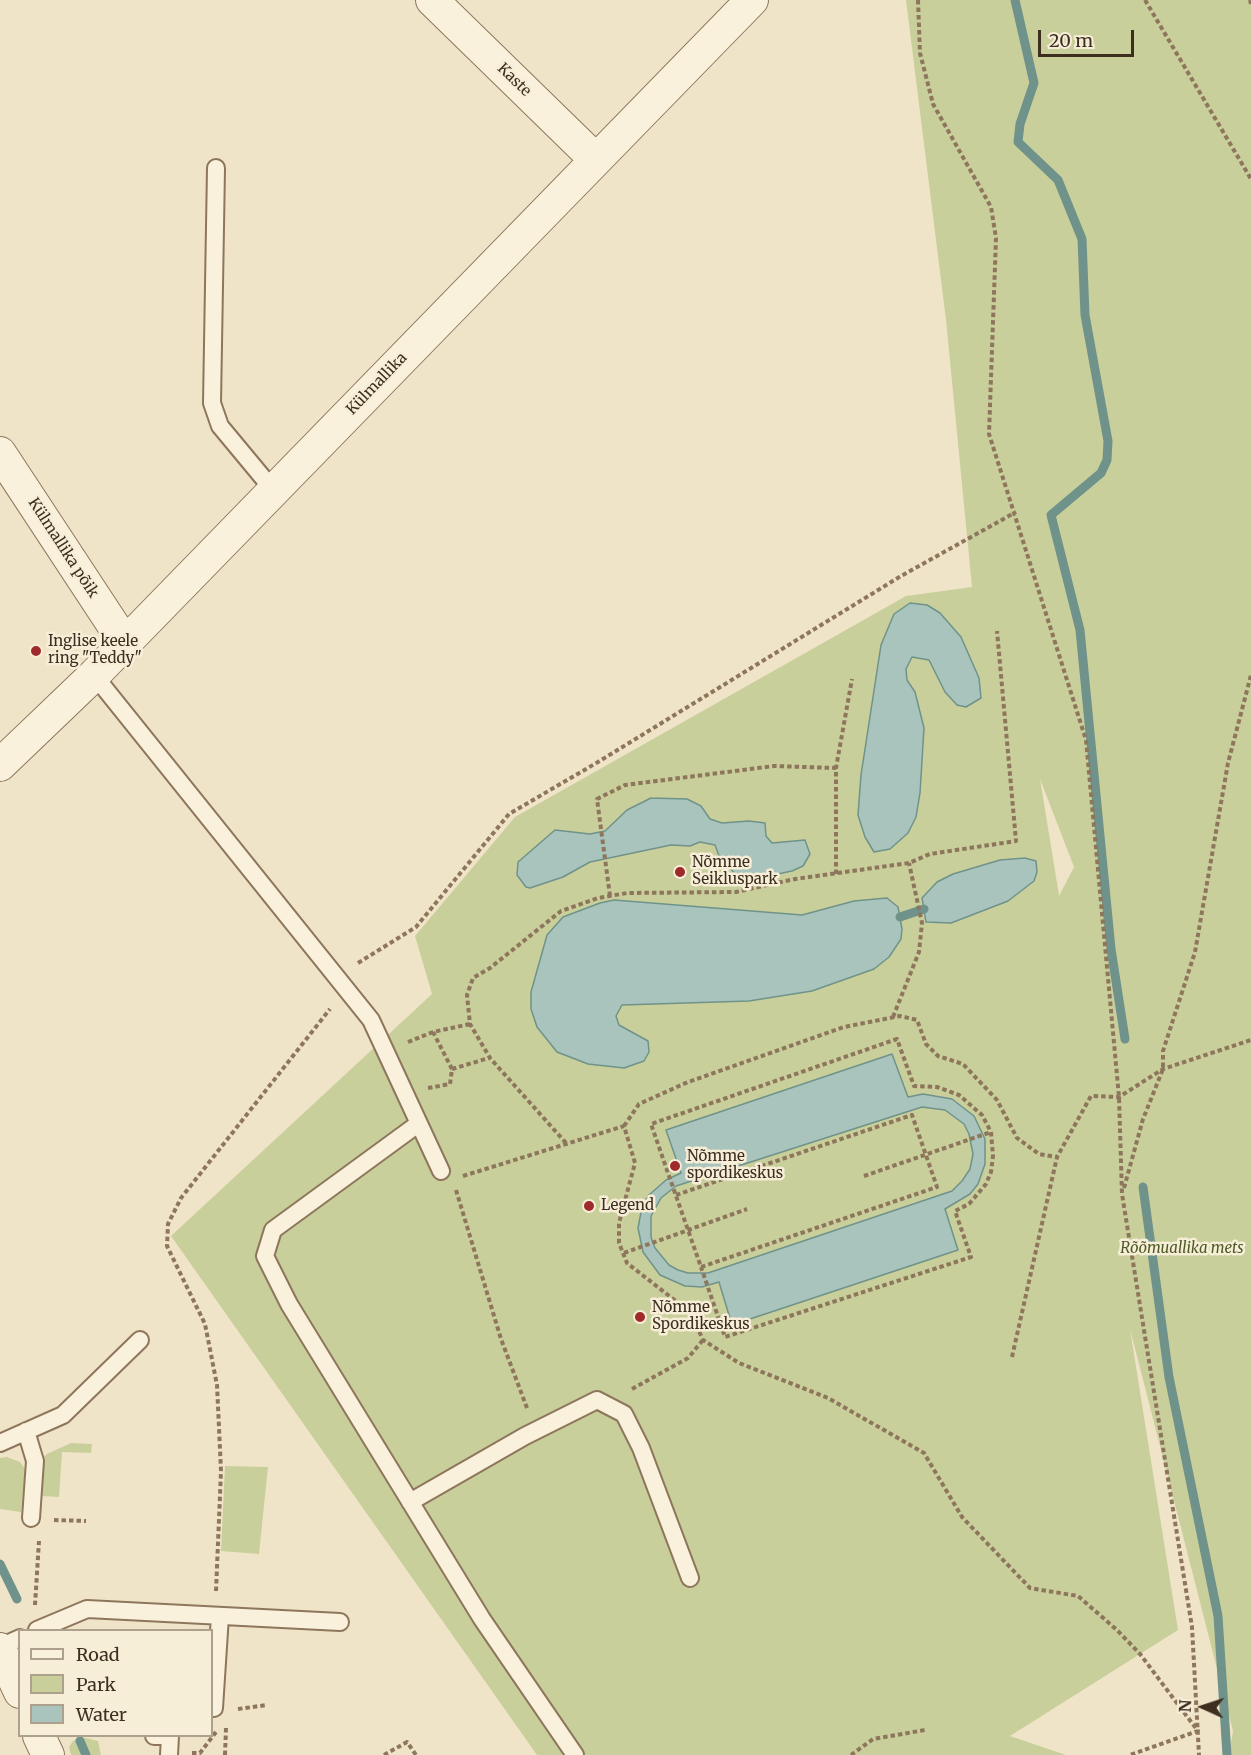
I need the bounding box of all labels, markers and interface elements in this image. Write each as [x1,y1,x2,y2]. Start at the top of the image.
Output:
scale bar [1041,18,1137,56]
text: 20 m [1049,29,1093,52]
street label: Kaste [494,60,534,100]
street label: Külmallika [343,349,411,419]
street label: Külmallika põik [24,495,102,601]
place label: Inglise keele ring "Teddy" [48,633,142,668]
marker: Inglise keele ring "Teddy" [29,644,43,658]
place label: Nõmme Seikluspark [692,854,778,889]
marker: Nõmme Seikluspark [673,865,687,879]
place label: Nõmme spordikeskus [687,1148,783,1183]
marker: Nõmme spordikeskus [668,1159,682,1173]
place label: Legend [601,1197,654,1215]
marker: Legend [582,1199,596,1213]
park label: Rõõmuallika mets [1120,1240,1244,1258]
place label: Nõmme Spordikeskus [652,1299,750,1334]
marker: Nõmme Spordikeskus [633,1310,647,1324]
legend [18,1629,213,1737]
text: Road [76,1643,120,1666]
text: Park [76,1673,116,1696]
north arrow [1173,1677,1233,1737]
text: N [1175,1699,1195,1713]
text: Water [76,1703,127,1726]

